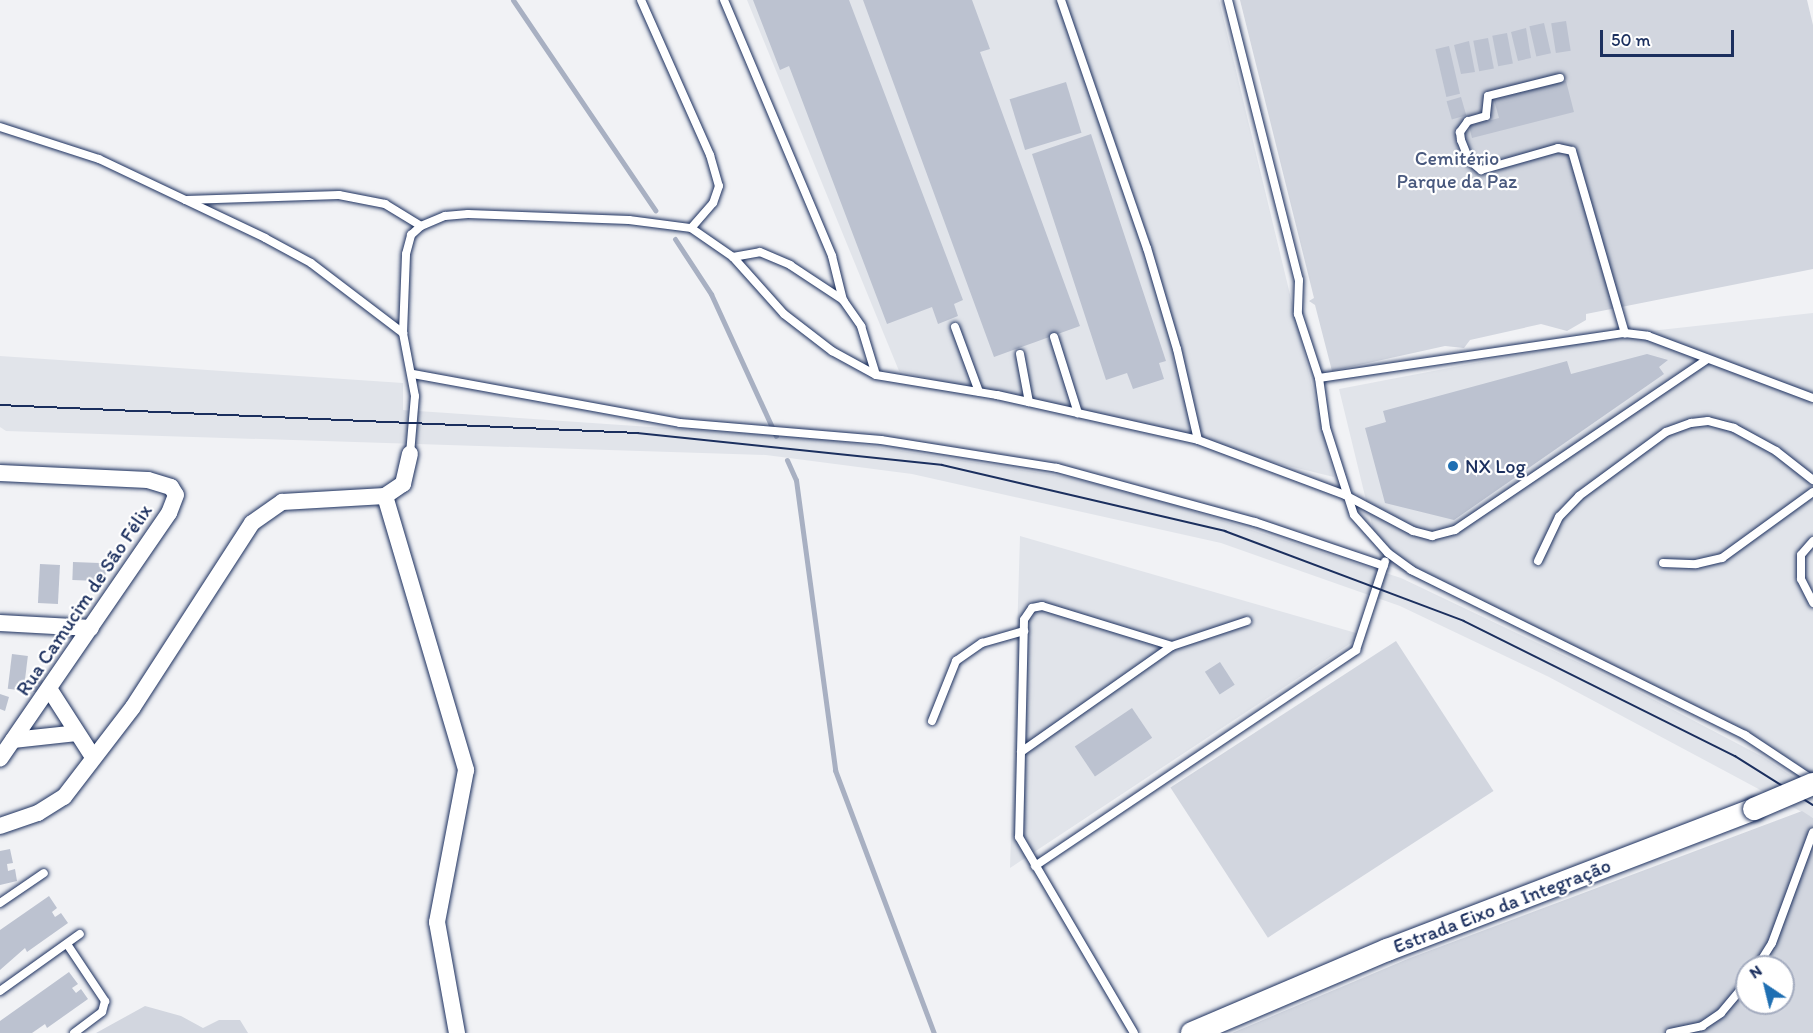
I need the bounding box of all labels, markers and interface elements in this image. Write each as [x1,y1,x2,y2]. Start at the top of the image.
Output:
scale bar [1603,18,1736,56]
text: 50 m [1611,29,1651,51]
park label: Cemitério Parque da Paz [1397,146,1517,193]
place label: NX Log [1465,454,1526,478]
marker: NX Log [1446,459,1460,473]
street label: Rua Camucim de São Félix [11,500,157,700]
street label: Estrada Eixo da Integração [1390,853,1614,959]
north arrow [1735,955,1795,1015]
text: N [1746,961,1765,982]

